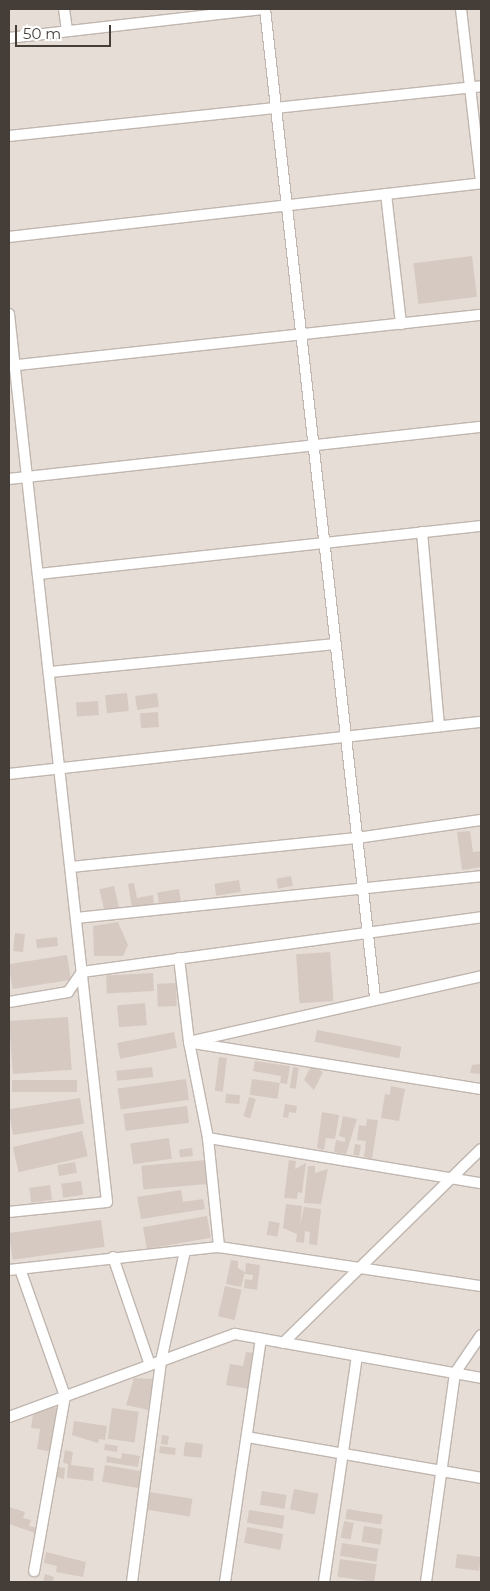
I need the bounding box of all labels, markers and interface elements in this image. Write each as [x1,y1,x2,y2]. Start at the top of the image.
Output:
scale bar [18,15,114,47]
text: 50 m [23,24,61,43]

